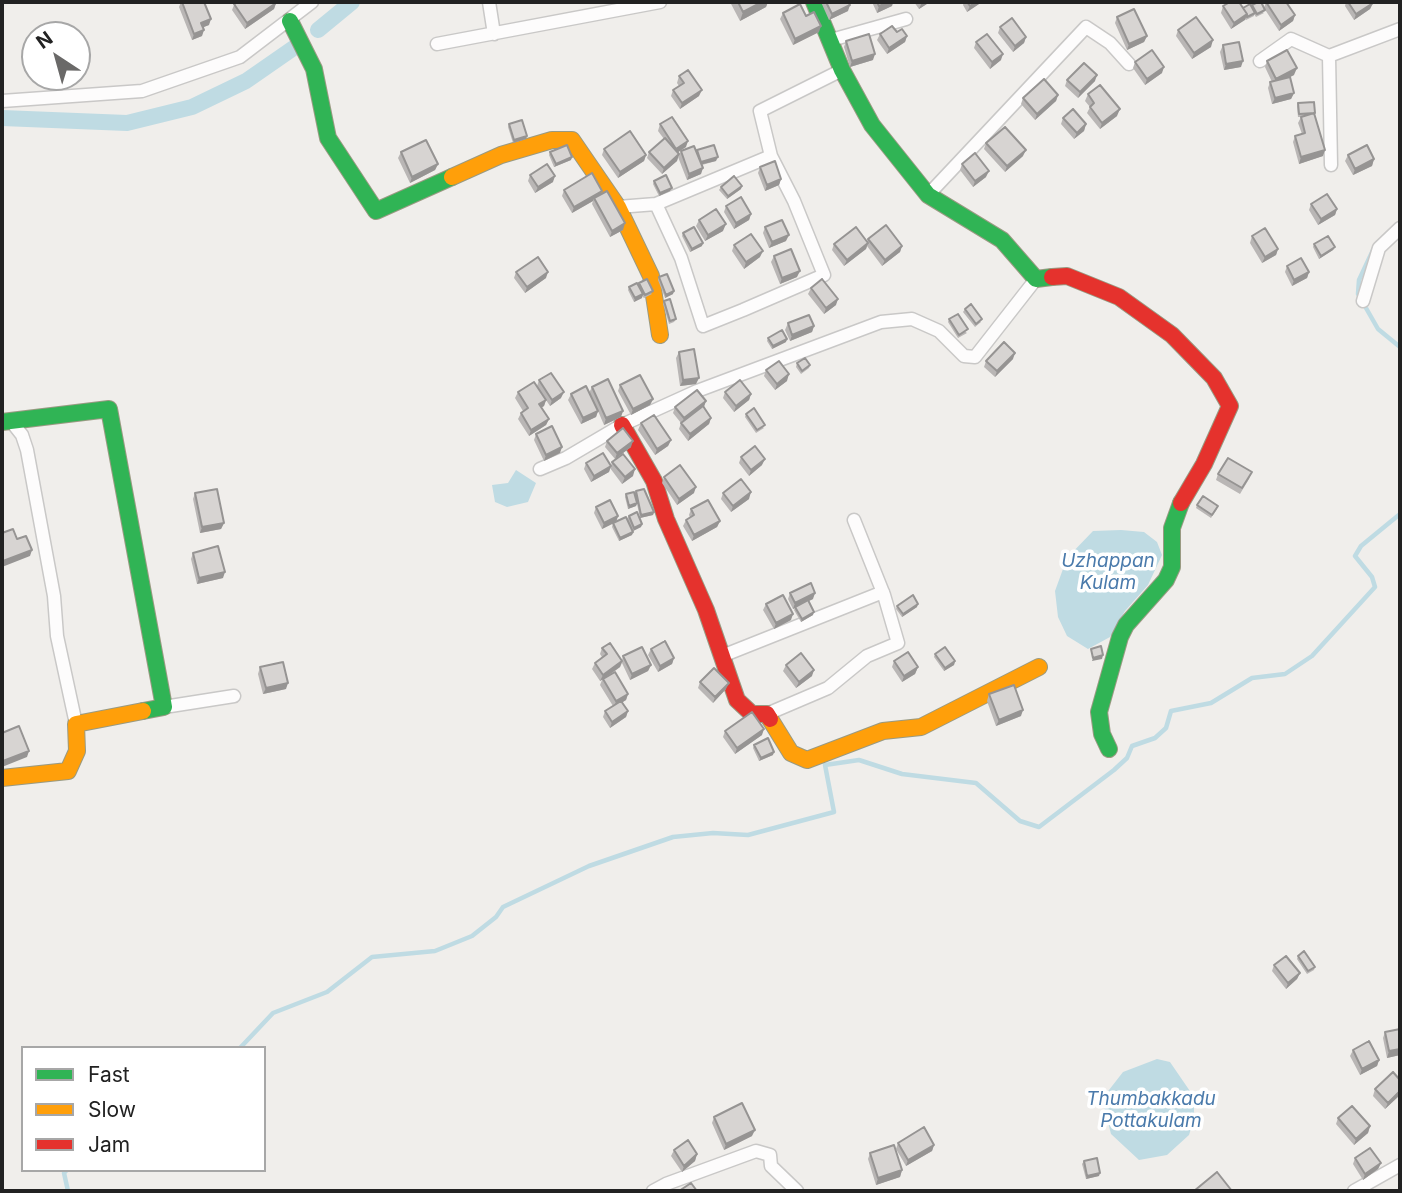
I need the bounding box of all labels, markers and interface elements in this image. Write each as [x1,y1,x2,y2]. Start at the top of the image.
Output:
north arrow [21,21,91,91]
text: N [32,27,57,54]
water label: Uzhappan Kulam [1061,550,1155,594]
legend [21,1046,266,1172]
text: Fast [88,1062,130,1087]
water label: Thumbakkadu Pottakulam [1086,1088,1216,1132]
text: Slow [88,1097,136,1122]
text: Jam [88,1132,130,1157]

